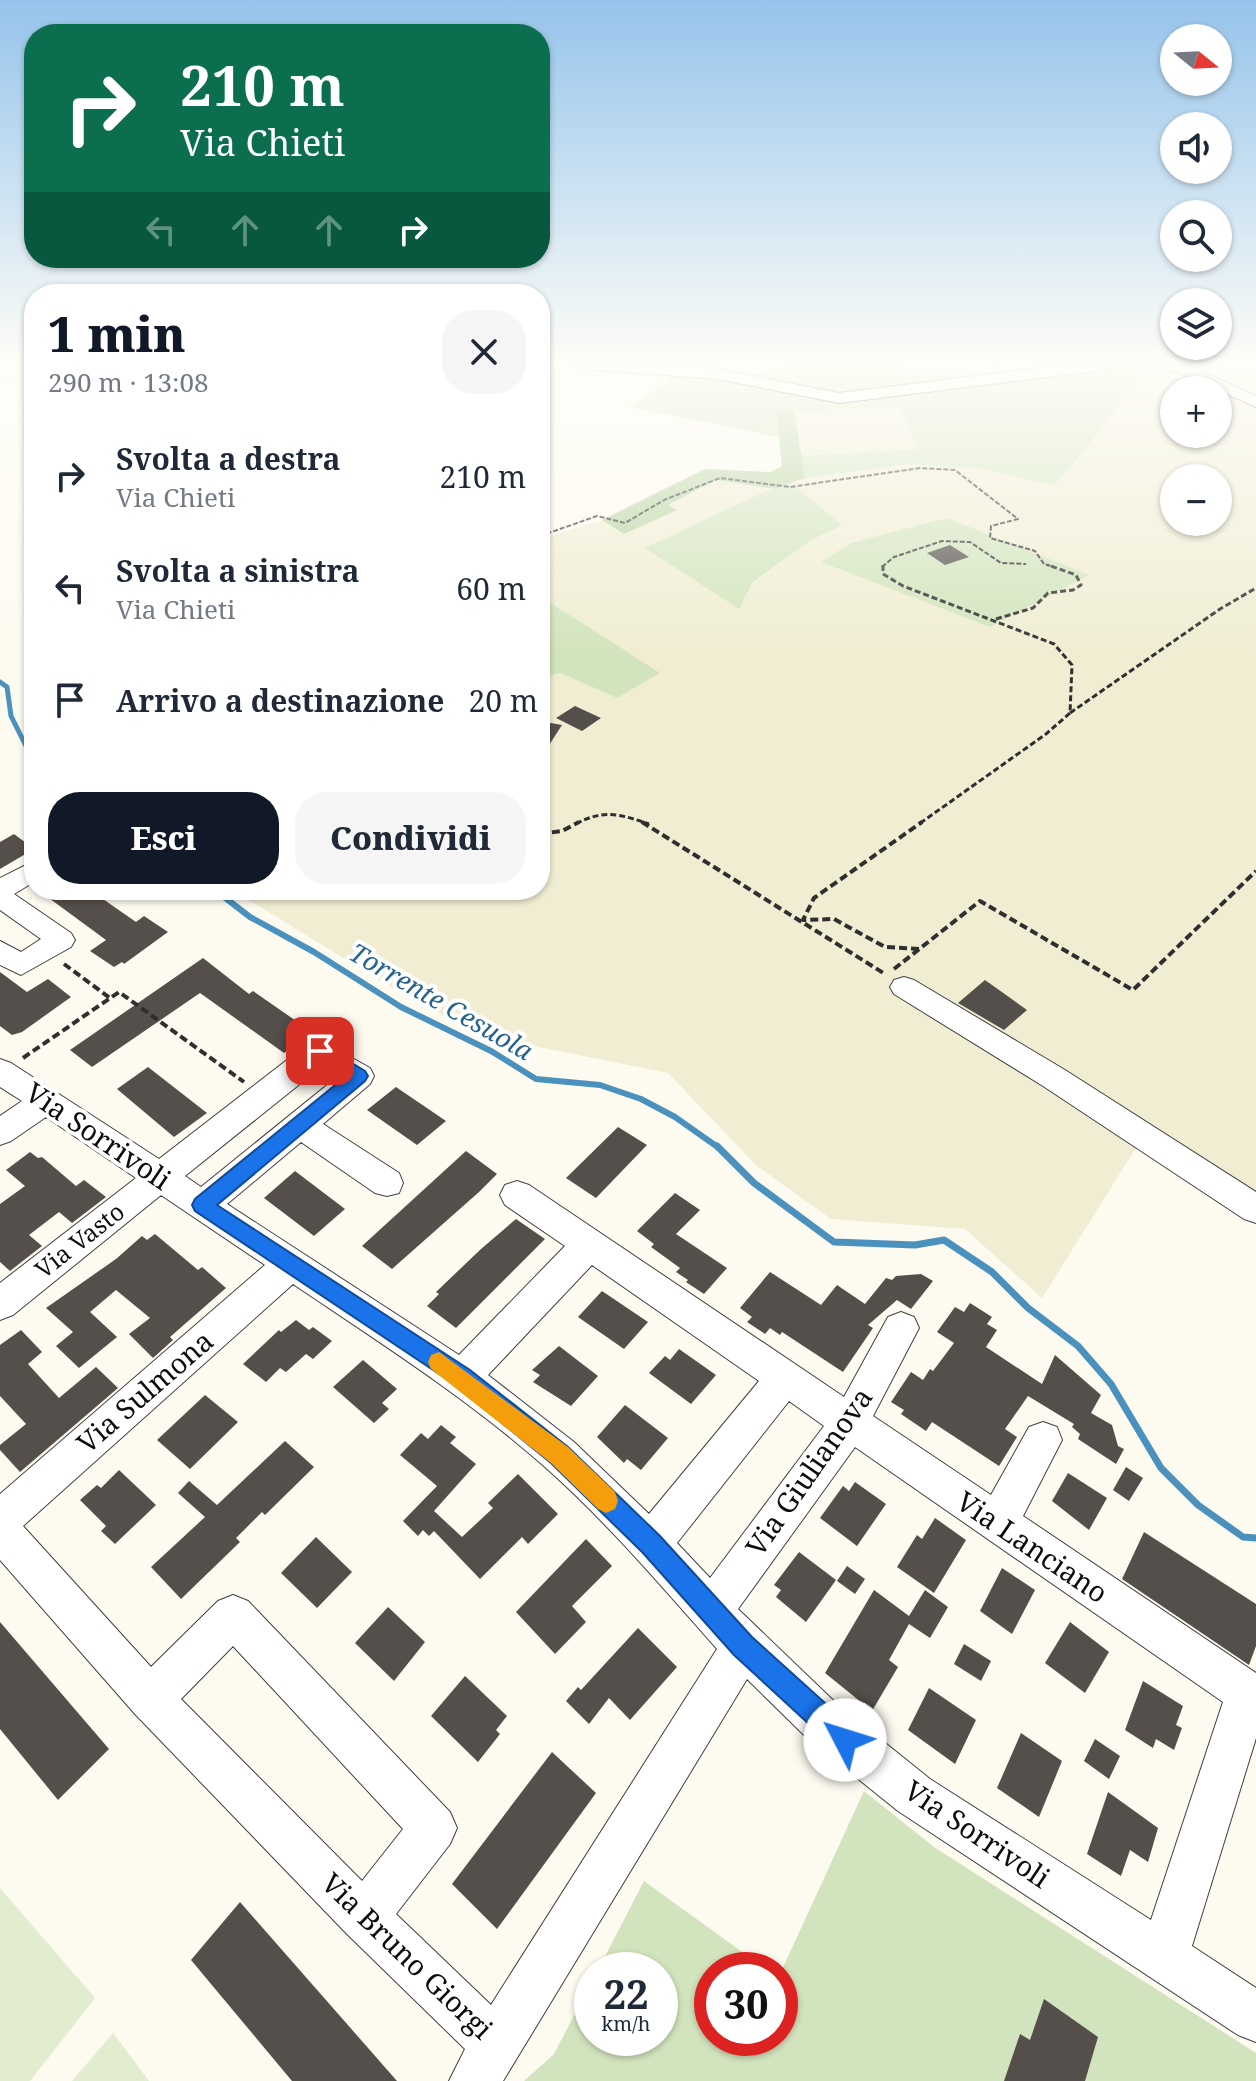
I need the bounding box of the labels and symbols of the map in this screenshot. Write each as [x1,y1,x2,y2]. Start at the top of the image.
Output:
north arrow [1160,24,1232,96]
water label: Torrente Cesuola [343,934,540,1068]
pin [286,1017,354,1085]
street label: Via Sorrivoli [18,1073,179,1198]
street label: Via Vasto [28,1194,131,1285]
street label: Via Sulmona [68,1321,221,1461]
street label: Via Giulianova [736,1380,880,1563]
street label: Via Lanciano [949,1482,1116,1611]
position arrow [803,1698,887,1782]
street label: Via Sorrivoli [897,1771,1058,1896]
street label: Via Bruno Giorgi [314,1864,501,2047]
speed limit sign: 30 [694,1952,798,2056]

